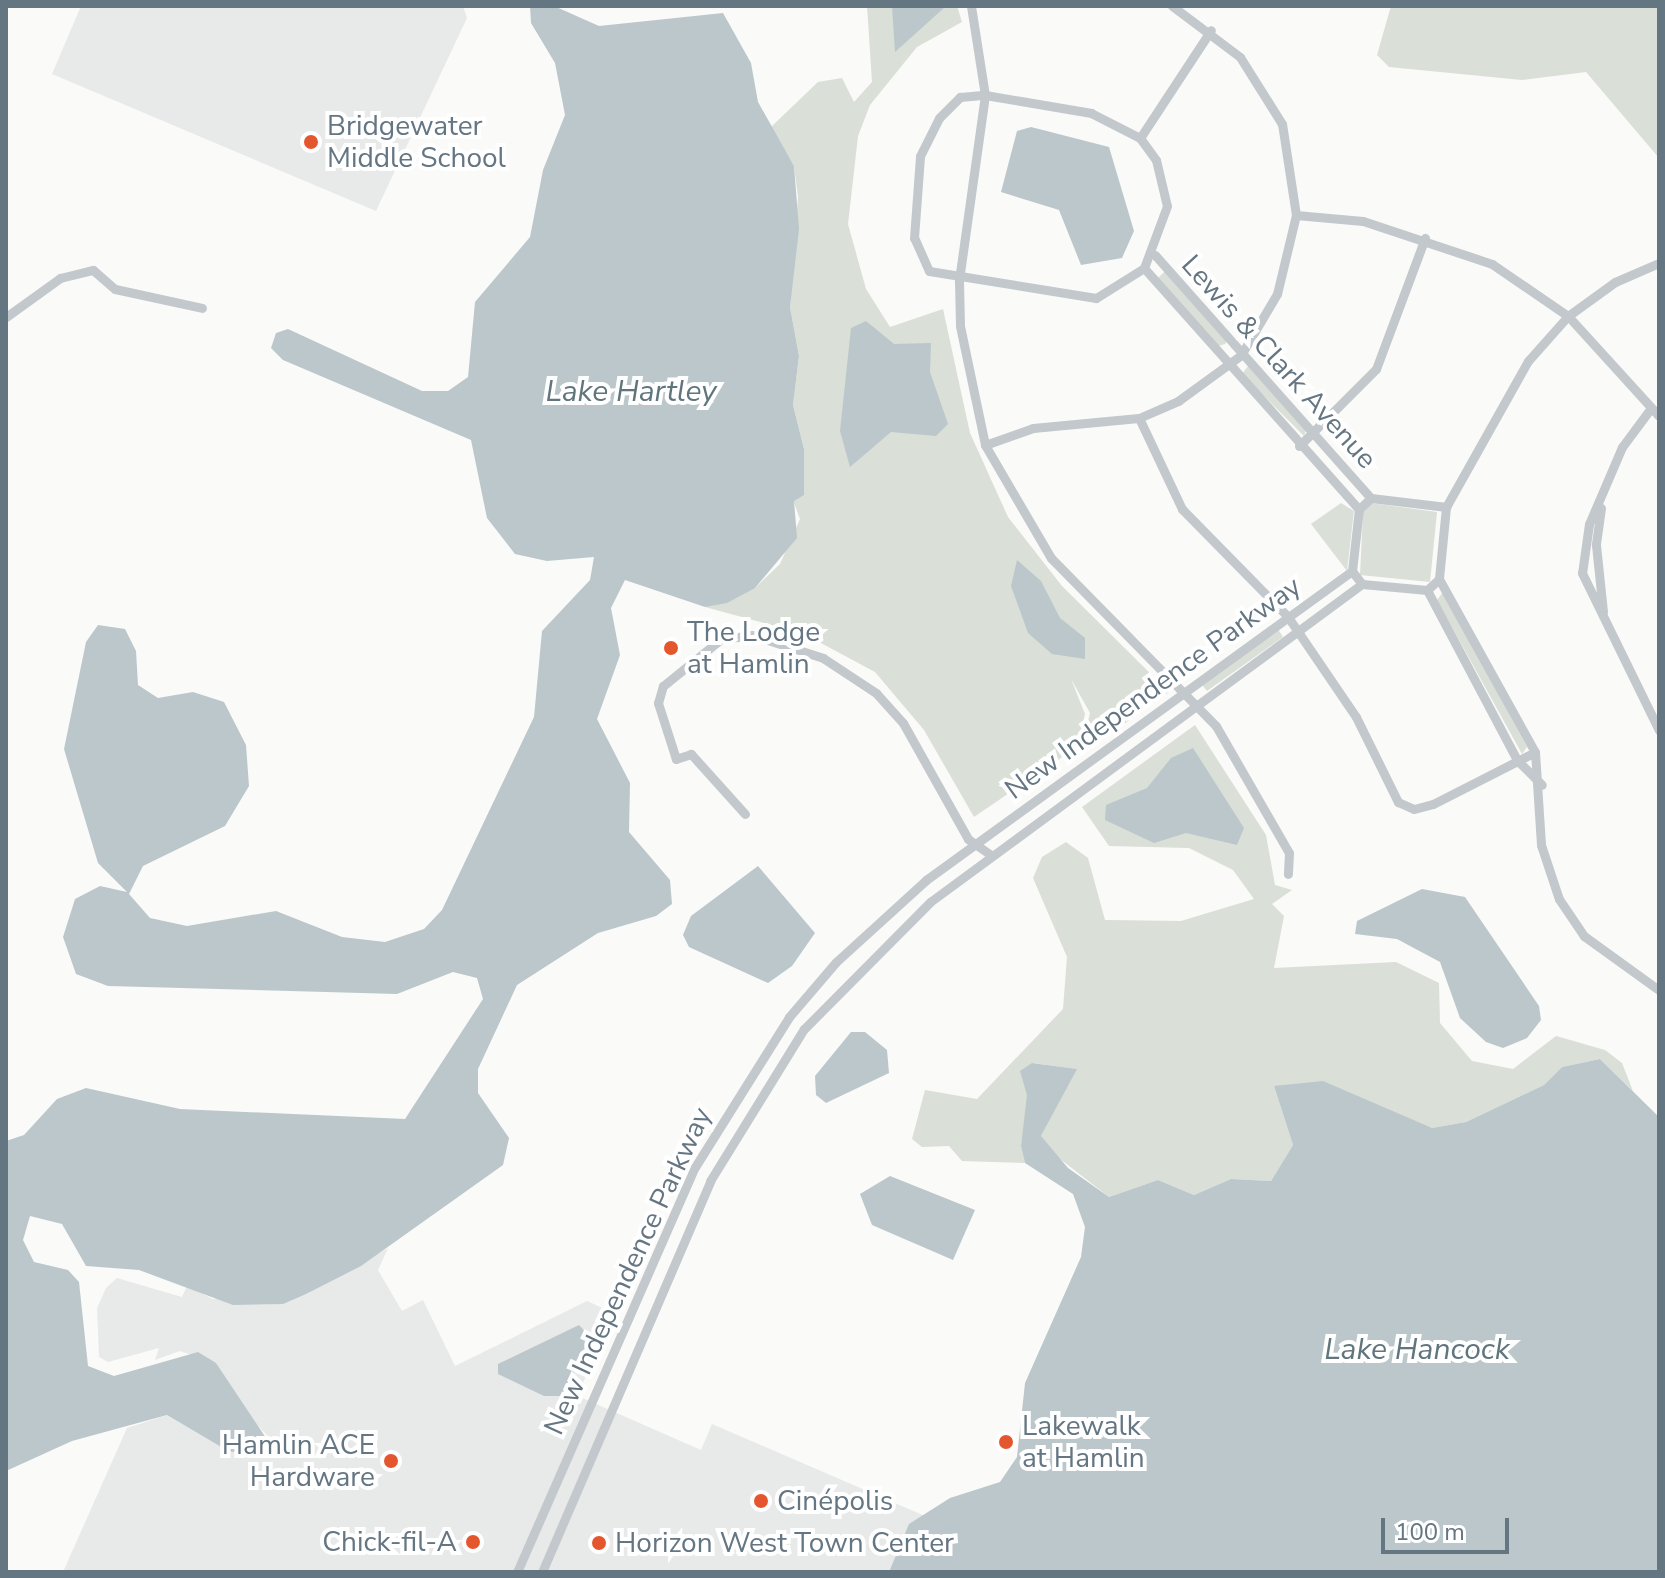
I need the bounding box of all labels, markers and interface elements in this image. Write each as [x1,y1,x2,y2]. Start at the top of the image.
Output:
place label: Bridgewater Middle School [327,109,506,175]
marker: Bridgewater Middle School [302,133,320,151]
street label: Lewis & Clark Avenue [1174,248,1384,476]
water label: Lake Hartley [545,374,717,410]
street label: New Independence Parkway [999,569,1307,807]
place label: The Lodge at Hamlin [687,615,820,681]
marker: The Lodge at Hamlin [662,639,680,657]
street label: New Independence Parkway [537,1102,719,1440]
water label: Lake Hancock [1324,1332,1510,1368]
place label: Lakewalk at Hamlin [1022,1409,1145,1475]
place label: Hamlin ACE Hardware [222,1428,375,1494]
marker: Lakewalk at Hamlin [997,1433,1015,1451]
marker: Hamlin ACE Hardware [382,1452,400,1470]
place label: Cinépolis [777,1484,893,1518]
marker: Cinépolis [752,1492,770,1510]
scale bar [1385,1502,1513,1552]
text: 100 m [1395,1516,1465,1548]
place label: Chick-fil-A [322,1525,457,1559]
place label: Horizon West Town Center [615,1526,954,1560]
marker: Chick-fil-A [464,1533,482,1551]
marker: Horizon West Town Center [590,1534,608,1552]

